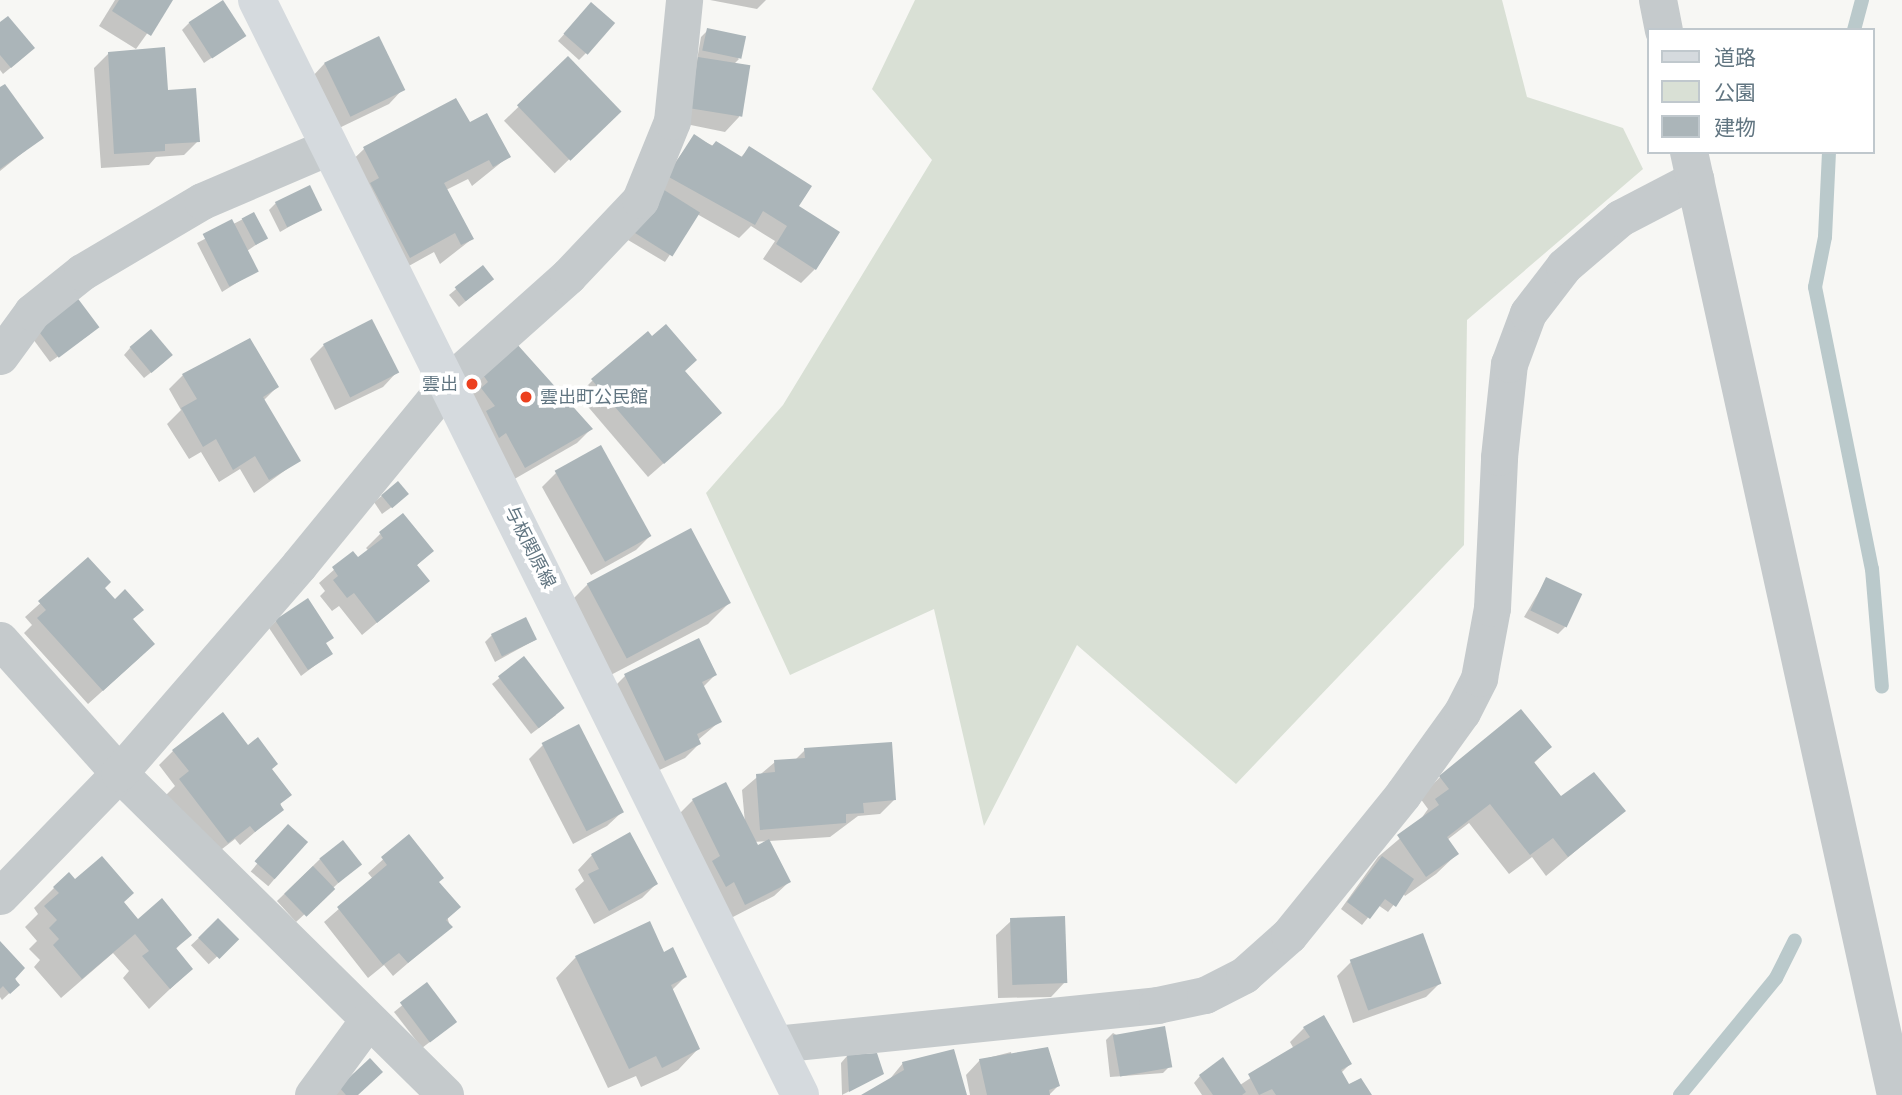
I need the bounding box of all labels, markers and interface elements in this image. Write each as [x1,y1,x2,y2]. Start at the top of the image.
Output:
legend [1646,28,1874,154]
text: 道路 [1714,43,1756,72]
text: 公園 [1714,78,1756,107]
text: 建物 [1714,113,1756,142]
place label: 雲出 [422,373,458,395]
marker: 雲出 [464,376,480,392]
place label: 雲出町公民館 [540,386,648,408]
marker: 雲出町公民館 [518,389,534,405]
street label: 与板関原線 [500,502,560,592]

